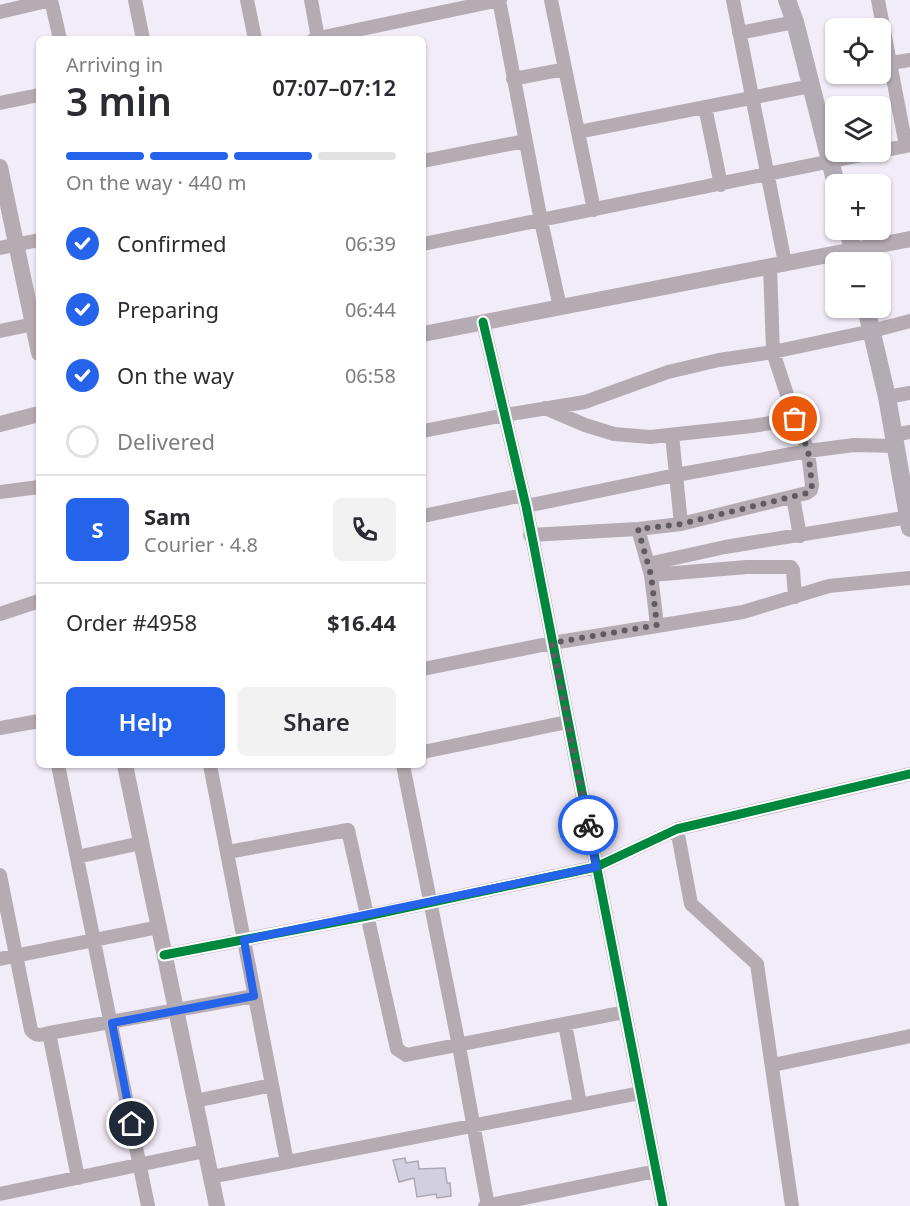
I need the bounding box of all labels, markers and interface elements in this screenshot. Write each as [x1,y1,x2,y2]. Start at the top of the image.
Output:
map controls [825,18,891,318]
button: locate [825,18,891,84]
text: Arriving in [66,51,163,78]
text: 07:07–07:12 [272,72,396,102]
text: 3 min [66,74,172,127]
button: layers [825,96,891,162]
text: On the way · 440 m [66,169,246,196]
button: + [825,174,891,240]
icon: check [66,227,99,260]
text: Confirmed [117,228,227,258]
text: 06:39 [345,230,396,257]
button: − [825,252,891,318]
icon: check [66,293,99,326]
text: Preparing [117,294,219,324]
text: 06:44 [345,296,396,323]
icon: check [66,359,99,392]
text: On the way [117,360,234,390]
text: 06:58 [345,362,396,389]
pin [769,393,820,444]
icon: bag [778,402,811,435]
text: Delivered [117,426,215,456]
button: phone [333,498,396,561]
text: Sam [144,501,191,531]
text: S [91,514,104,544]
text: Courier · 4.8 [144,531,258,558]
text: Order #4958 [66,607,197,637]
text: $16.44 [327,607,396,637]
button: Help [66,687,225,756]
button: Share [237,687,396,756]
courier [558,795,618,855]
icon: bike [572,809,605,842]
pin [106,1098,157,1149]
icon: home [115,1107,148,1140]

